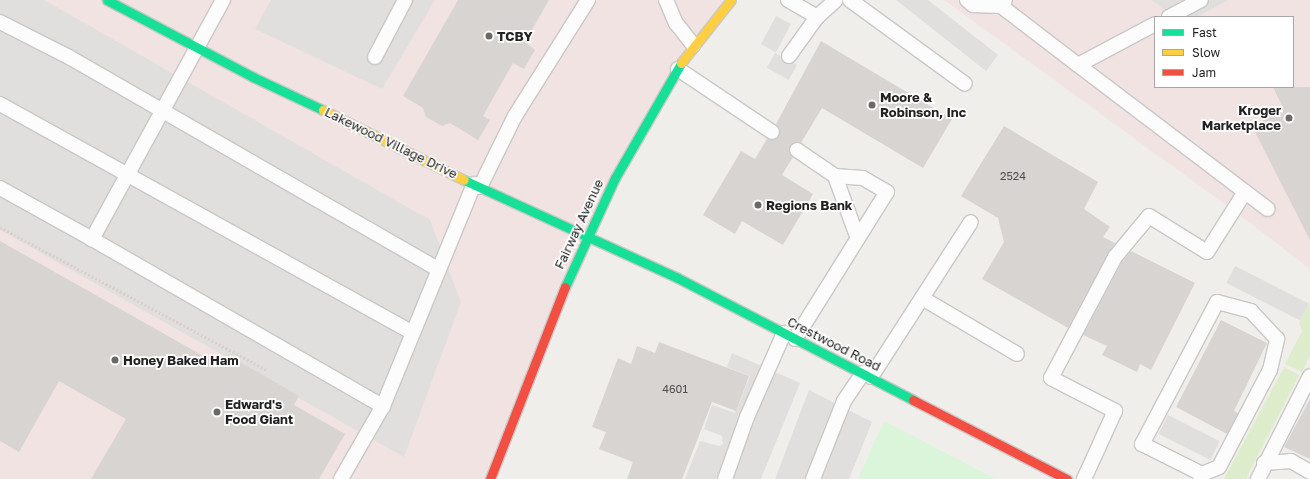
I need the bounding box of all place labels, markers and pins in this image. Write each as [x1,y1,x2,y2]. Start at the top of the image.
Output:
place label: TCBY [497,28,532,44]
marker: TCBY [484,31,494,41]
place label: Moore & Robinson, Inc [880,90,966,121]
marker: Moore & Robinson, Inc [867,100,877,110]
place label: Kroger Marketplace [1202,103,1281,134]
marker: Kroger Marketplace [1284,113,1294,123]
place label: Regions Bank [766,197,852,213]
marker: Regions Bank [753,200,763,210]
place label: Honey Baked Ham [123,352,239,368]
marker: Honey Baked Ham [110,355,120,365]
place label: Edward's Food Giant [225,397,293,428]
marker: Edward's Food Giant [212,407,222,417]

